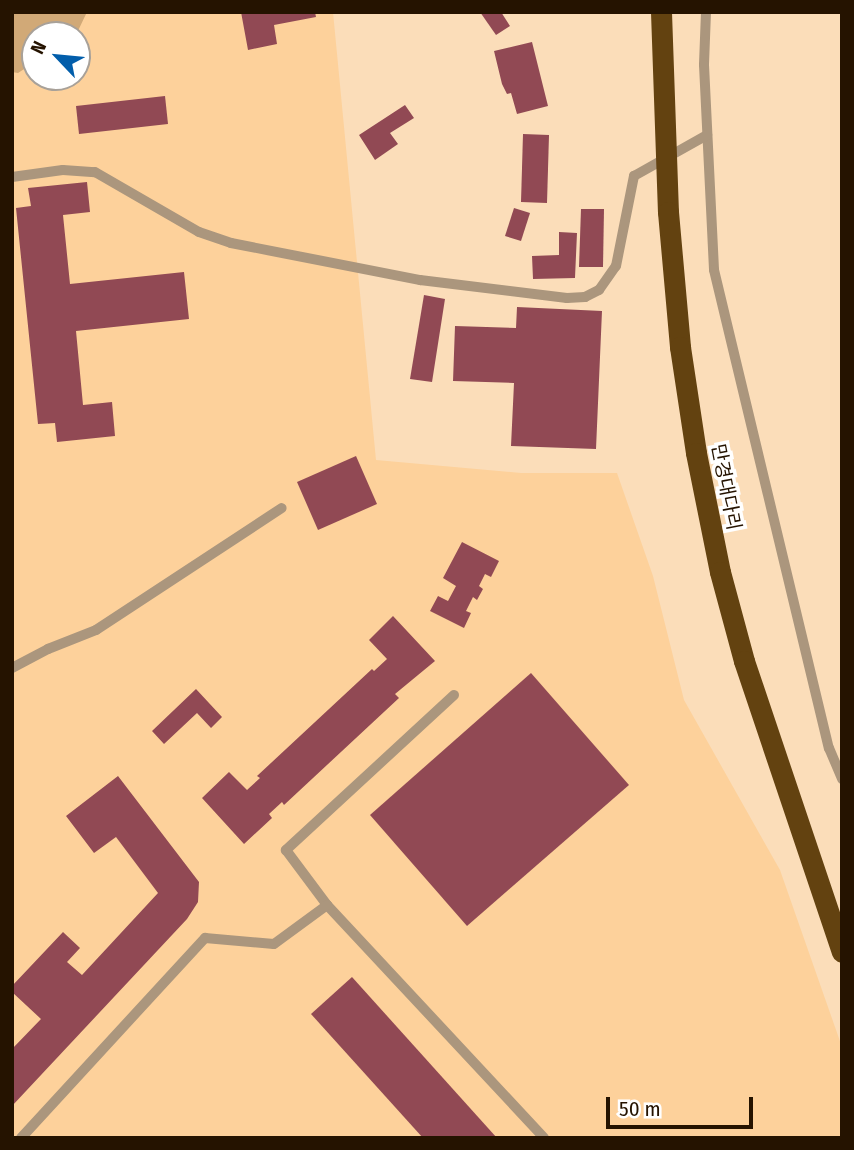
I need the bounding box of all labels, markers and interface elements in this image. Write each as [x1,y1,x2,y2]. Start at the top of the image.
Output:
north arrow [21,21,91,91]
text: N [26,37,51,58]
street label: 만경대다리 [706,442,746,532]
scale bar [609,1084,756,1128]
text: 50 m [619,1096,661,1122]

